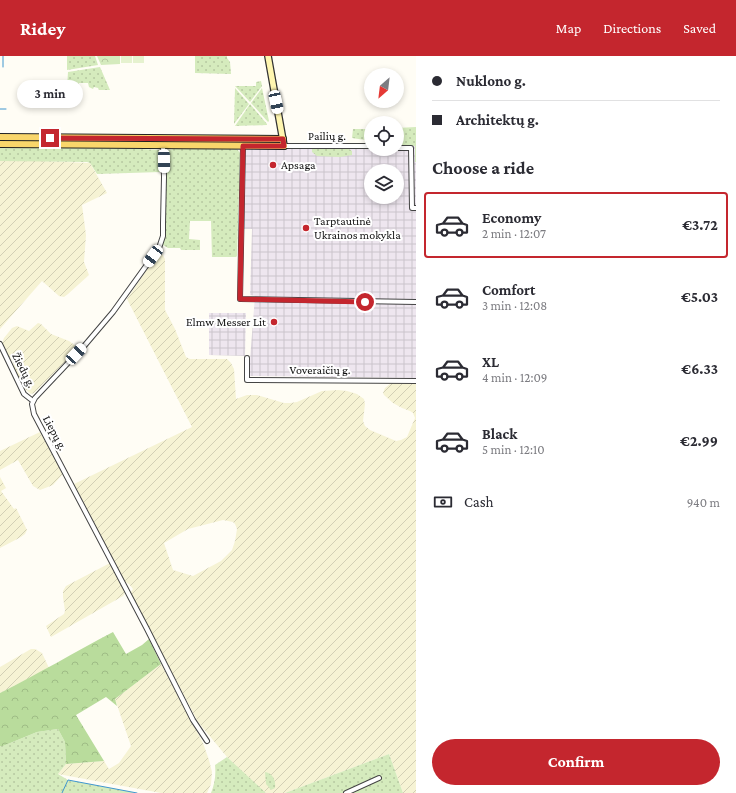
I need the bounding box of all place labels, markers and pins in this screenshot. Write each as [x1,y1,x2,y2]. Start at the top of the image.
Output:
place label: Apsaga [281,158,316,172]
marker: Apsaga [268,160,278,170]
place label: Tarptautinė Ukrainos mokykla [314,214,401,242]
marker: Tarptautinė Ukrainos mokykla [301,223,311,233]
place label: Elmw Messer Lit [186,315,267,329]
marker: Elmw Messer Lit [269,317,279,327]

